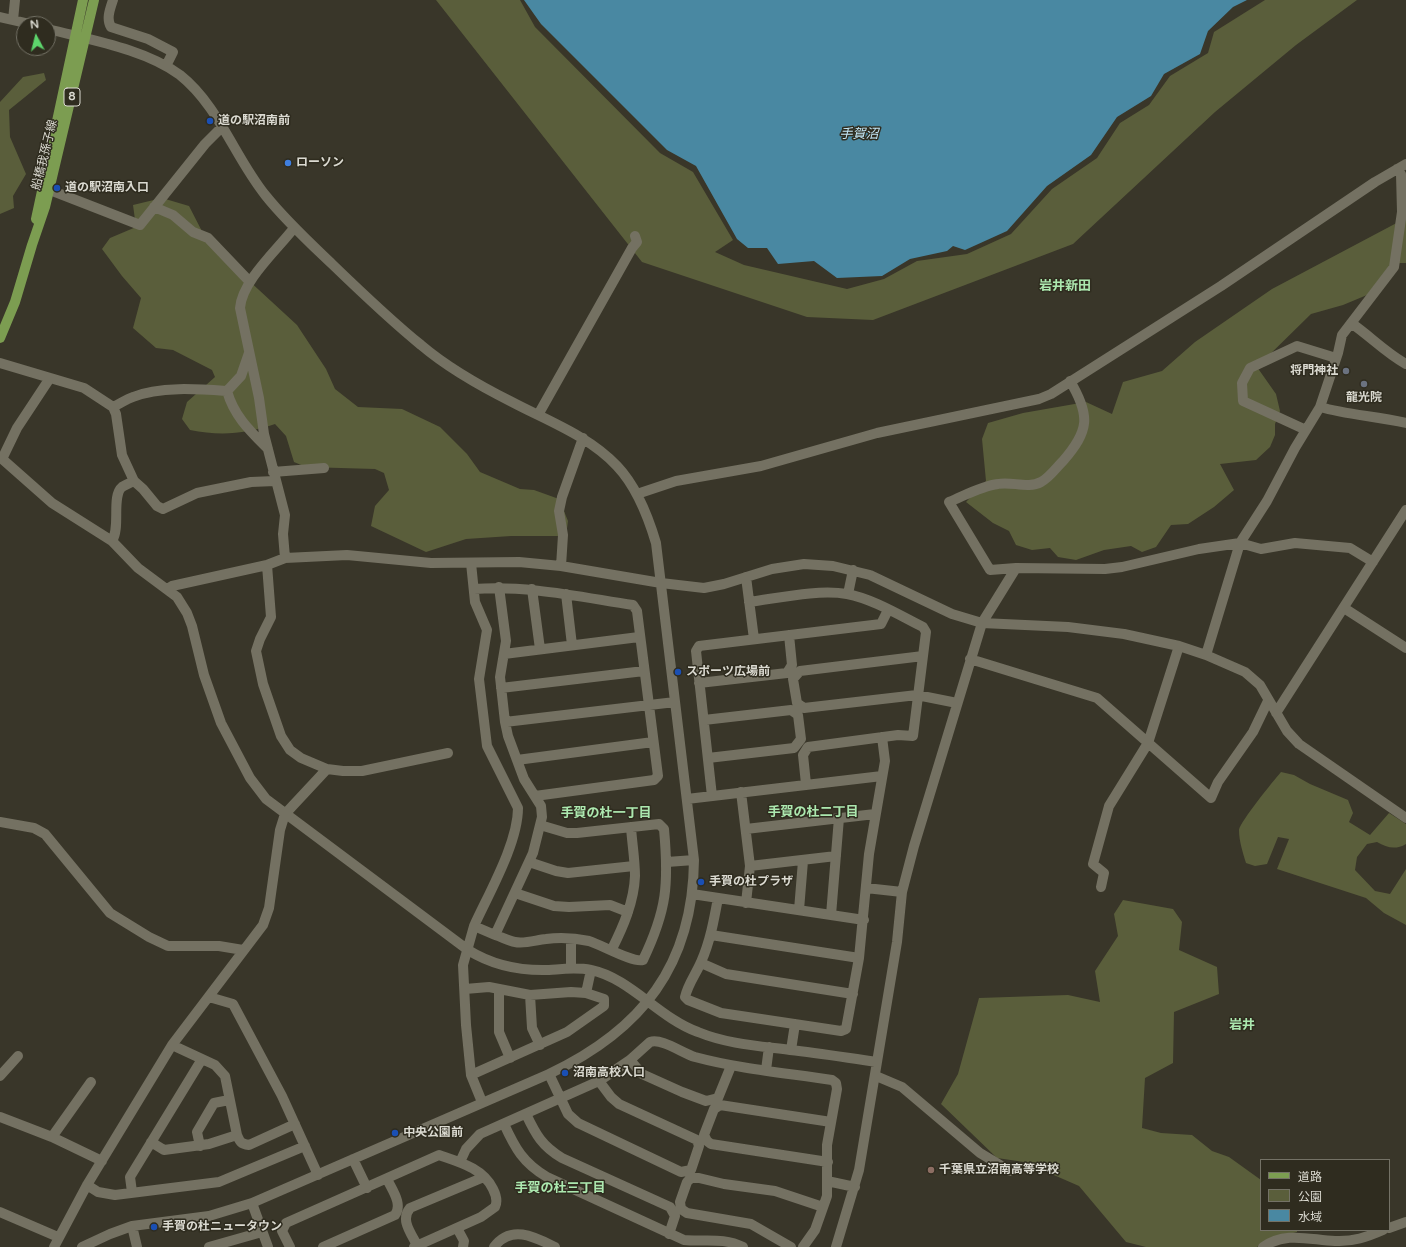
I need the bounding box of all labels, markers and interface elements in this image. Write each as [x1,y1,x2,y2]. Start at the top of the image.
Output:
north arrow [16,16,56,56]
text: N [29,18,40,32]
road number: 8 [64,88,80,106]
place label: 道の駅沼南前 [218,114,290,128]
marker: 道の駅沼南前 [205,116,215,126]
street label: 船橋我孫子線 [29,118,61,192]
water label: 手賀沼 [840,127,878,143]
place label: ローソン [296,156,344,170]
marker: ローソン [283,158,293,168]
place label: 道の駅沼南入口 [65,181,149,195]
marker: 道の駅沼南入口 [52,183,62,193]
district label: 岩井新田 [1039,279,1091,295]
place label: 将門神社 [1290,364,1338,378]
marker: 将門神社 [1341,366,1351,376]
marker: 龍光院 [1359,379,1369,389]
place label: 龍光院 [1346,391,1382,405]
place label: スポーツ広場前 [686,665,770,679]
marker: スポーツ広場前 [673,667,683,677]
district label: 手賀の杜二丁目 [768,805,858,821]
district label: 手賀の杜一丁目 [561,806,651,822]
place label: 手賀の杜プラザ [709,875,793,889]
marker: 手賀の杜プラザ [696,877,706,887]
district label: 岩井 [1229,1018,1255,1034]
place label: 沼南高校入口 [573,1066,645,1080]
marker: 沼南高校入口 [560,1068,570,1078]
place label: 中央公園前 [403,1126,463,1140]
marker: 中央公園前 [390,1128,400,1138]
legend [1260,1159,1390,1231]
place label: 千葉県立沼南高等学校 [939,1163,1059,1177]
marker: 千葉県立沼南高等学校 [926,1165,936,1175]
text: 道路 [1298,1170,1322,1184]
district label: 手賀の杜三丁目 [515,1181,605,1197]
text: 公園 [1298,1190,1322,1204]
text: 水域 [1298,1210,1322,1224]
place label: 手賀の杜ニュータウン [162,1220,282,1234]
marker: 手賀の杜ニュータウン [149,1222,159,1232]

